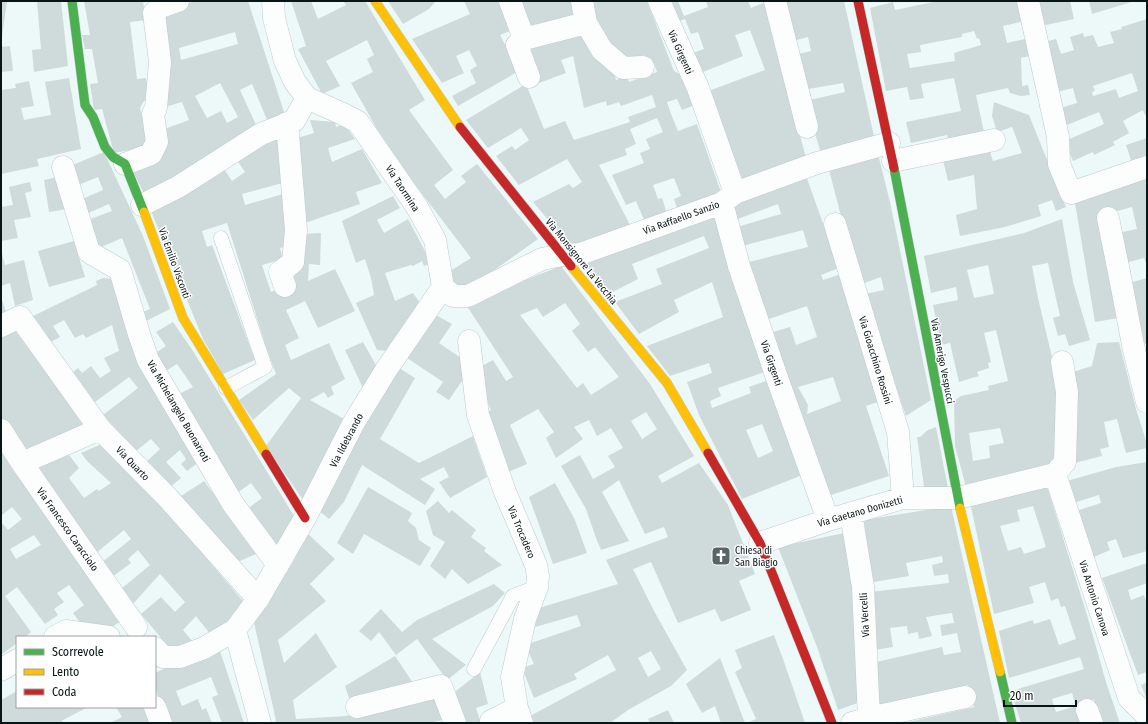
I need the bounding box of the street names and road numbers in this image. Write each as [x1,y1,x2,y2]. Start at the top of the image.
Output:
street label: Via Girgenti [665,28,695,76]
street label: Via Taormina [383,163,422,214]
street label: Via Raffaello Sanzio [641,199,721,237]
street label: Via Monsignore La Vecchia [543,216,620,307]
street label: Via Emilio Visconti [156,226,192,301]
street label: Via Gioacchino Rossini [856,315,894,406]
street label: Via Amerigo Vespucci [928,318,956,405]
street label: Via Girgenti [758,339,784,387]
street label: Via Michelangelo Buonarroti [144,359,212,464]
street label: Via Ildebrando [328,411,366,470]
street label: Via Quarto [113,444,152,483]
street label: Via Francesco Caracciolo [34,486,101,574]
street label: Via Gaetano Donizetti [816,494,904,530]
street label: Via Trocadero [505,504,537,560]
street label: Via Antonio Canova [1076,559,1112,638]
street label: Via Vercelli [858,592,872,638]

